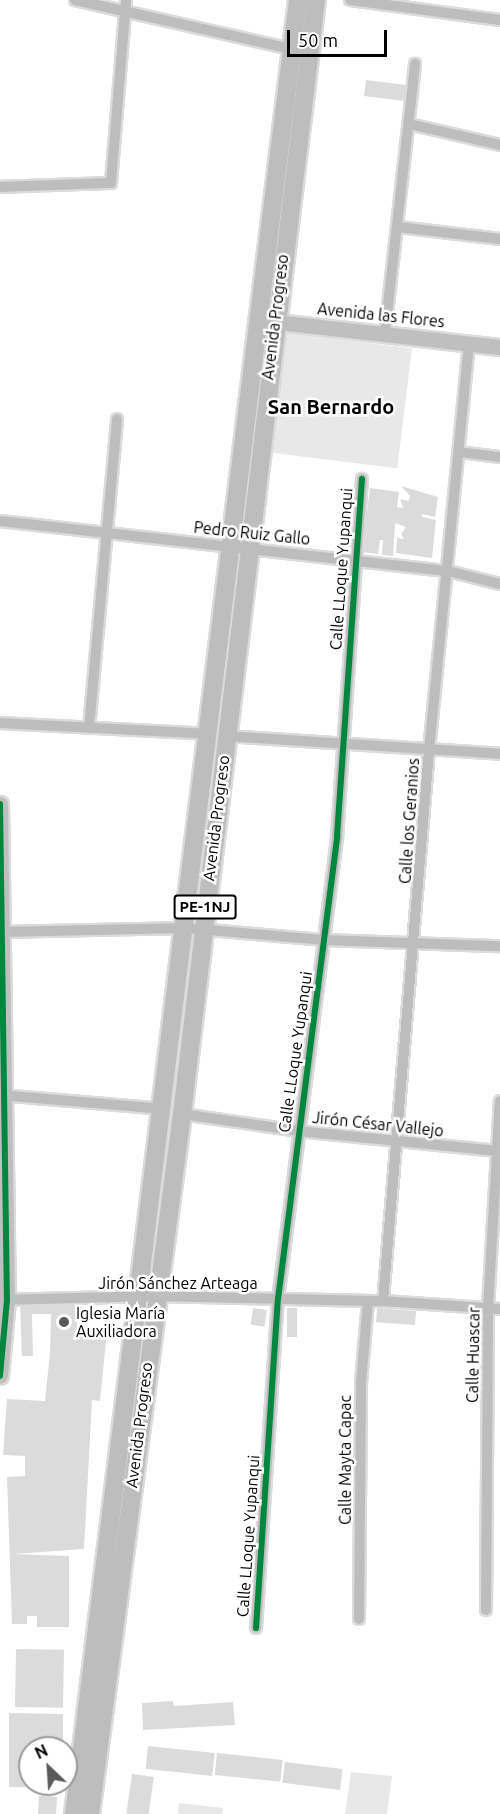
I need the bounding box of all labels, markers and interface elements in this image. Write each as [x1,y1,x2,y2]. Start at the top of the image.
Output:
scale bar [290,18,390,56]
text: 50 m [298,30,338,50]
street label: Avenida Progreso [258,253,292,381]
street label: Avenida las Flores [316,299,446,331]
district label: San Bernardo [268,394,394,418]
street label: Calle LLoque Yupanqui [326,487,356,651]
street label: Pedro Ruiz Gallo [193,517,311,549]
street label: Avenida Progreso [199,754,233,882]
street label: Calle los Geranios [395,757,423,885]
road number: PE-1NJ [174,895,236,919]
street label: Calle LLoque Yupanqui [274,970,316,1134]
street label: Jirón César Vallejo [311,1108,445,1140]
street label: Jirón Sánchez Arteaga [98,1273,258,1293]
place label: Iglesia María Auxiliadora [76,1303,165,1341]
street label: Calle Huascar [463,1307,483,1403]
marker: Iglesia María Auxiliadora [57,1315,71,1329]
street label: Avenida Progreso [122,1361,156,1489]
street label: Calle Mayta Capac [335,1395,355,1525]
street label: Calle LLoque Yupanqui [233,1454,263,1618]
north arrow [18,1736,78,1796]
text: N [32,1741,50,1762]

